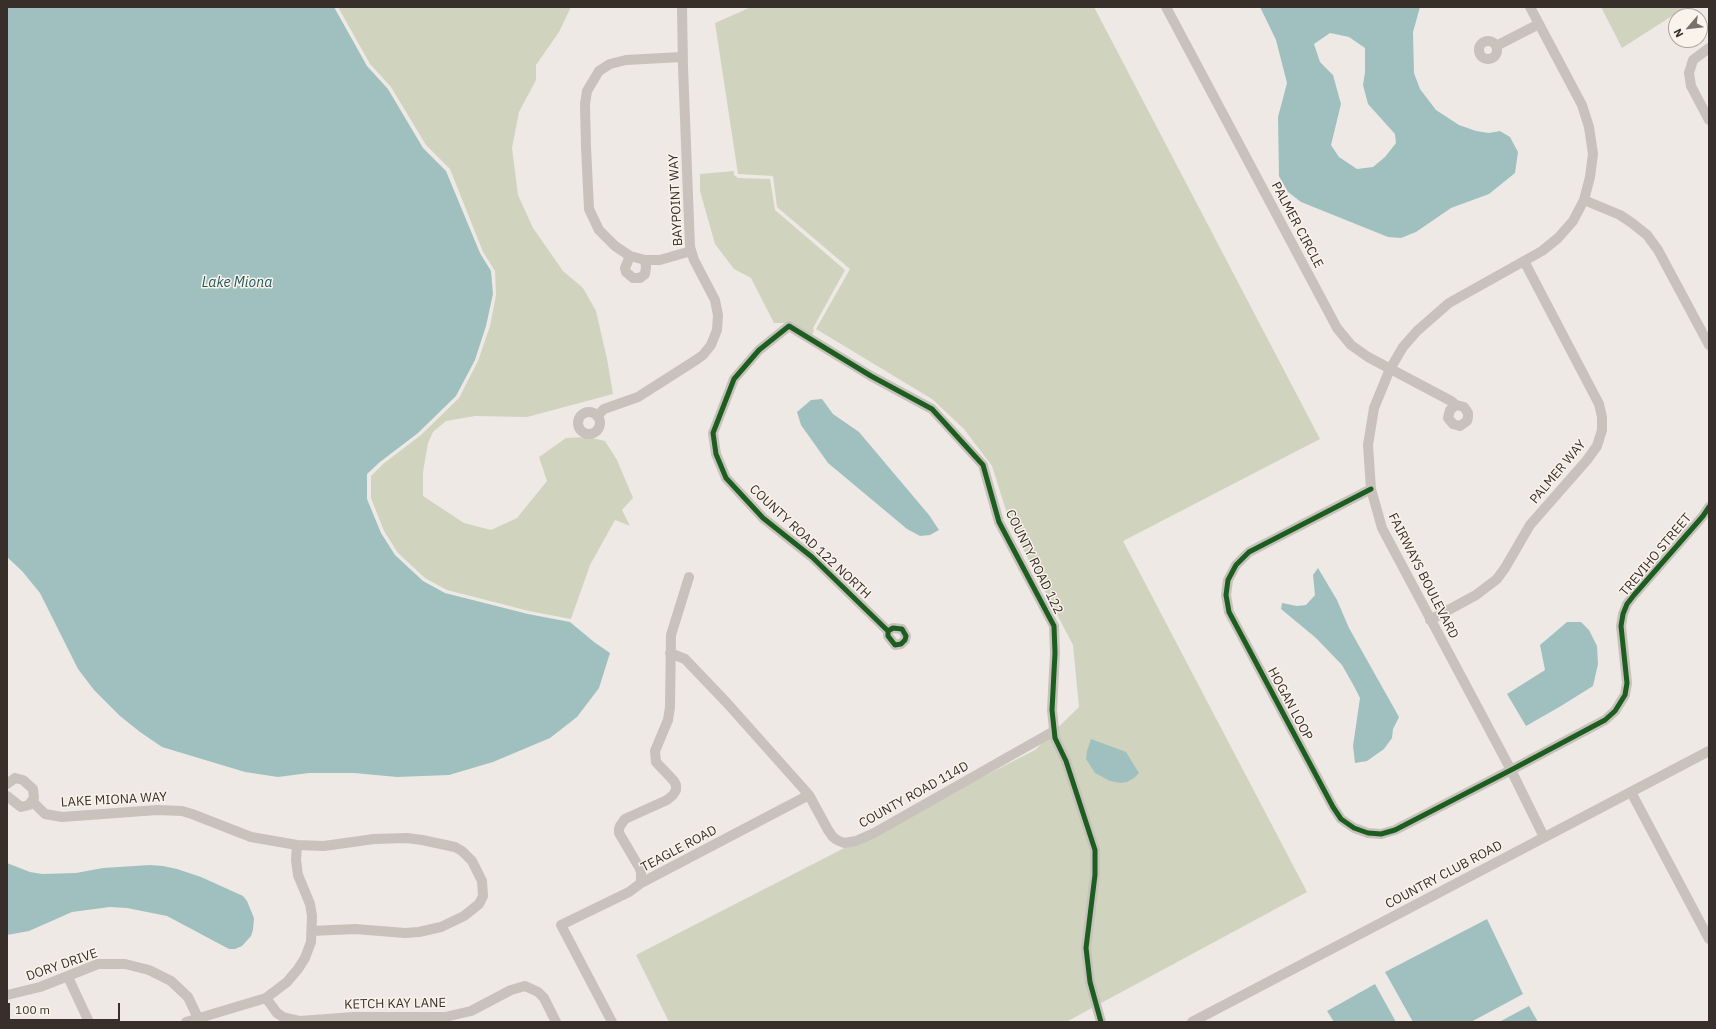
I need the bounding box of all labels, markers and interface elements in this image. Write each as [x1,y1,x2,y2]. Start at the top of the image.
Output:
north arrow [1668,8,1708,48]
text: N [1670,26,1686,40]
street label: BAYPOINT WAY [666,153,686,247]
street label: PALMER CIRCLE [1268,179,1326,271]
water label: Lake Miona [202,275,272,291]
street label: PALMER WAY [1527,437,1589,507]
street label: COUNTY ROAD 122 NORTH [746,482,874,602]
street label: COUNTY ROAD 122 [1002,507,1066,617]
street label: TREVIHO STREET [1617,510,1695,600]
street label: FAIRWAYS BOULEVARD [1385,511,1461,641]
street label: HOGAN LOOP [1264,665,1316,743]
street label: COUNTY ROAD 114D [857,758,971,832]
street label: LAKE MIONA WAY [60,789,168,811]
street label: TEAGLE ROAD [638,822,720,876]
street label: COUNTRY CLUB ROAD [1383,838,1505,912]
street label: DORY DRIVE [24,946,100,984]
scale bar [10,995,122,1021]
street label: KETCH KAY LANE [344,995,446,1013]
text: 100 m [15,1002,50,1017]

